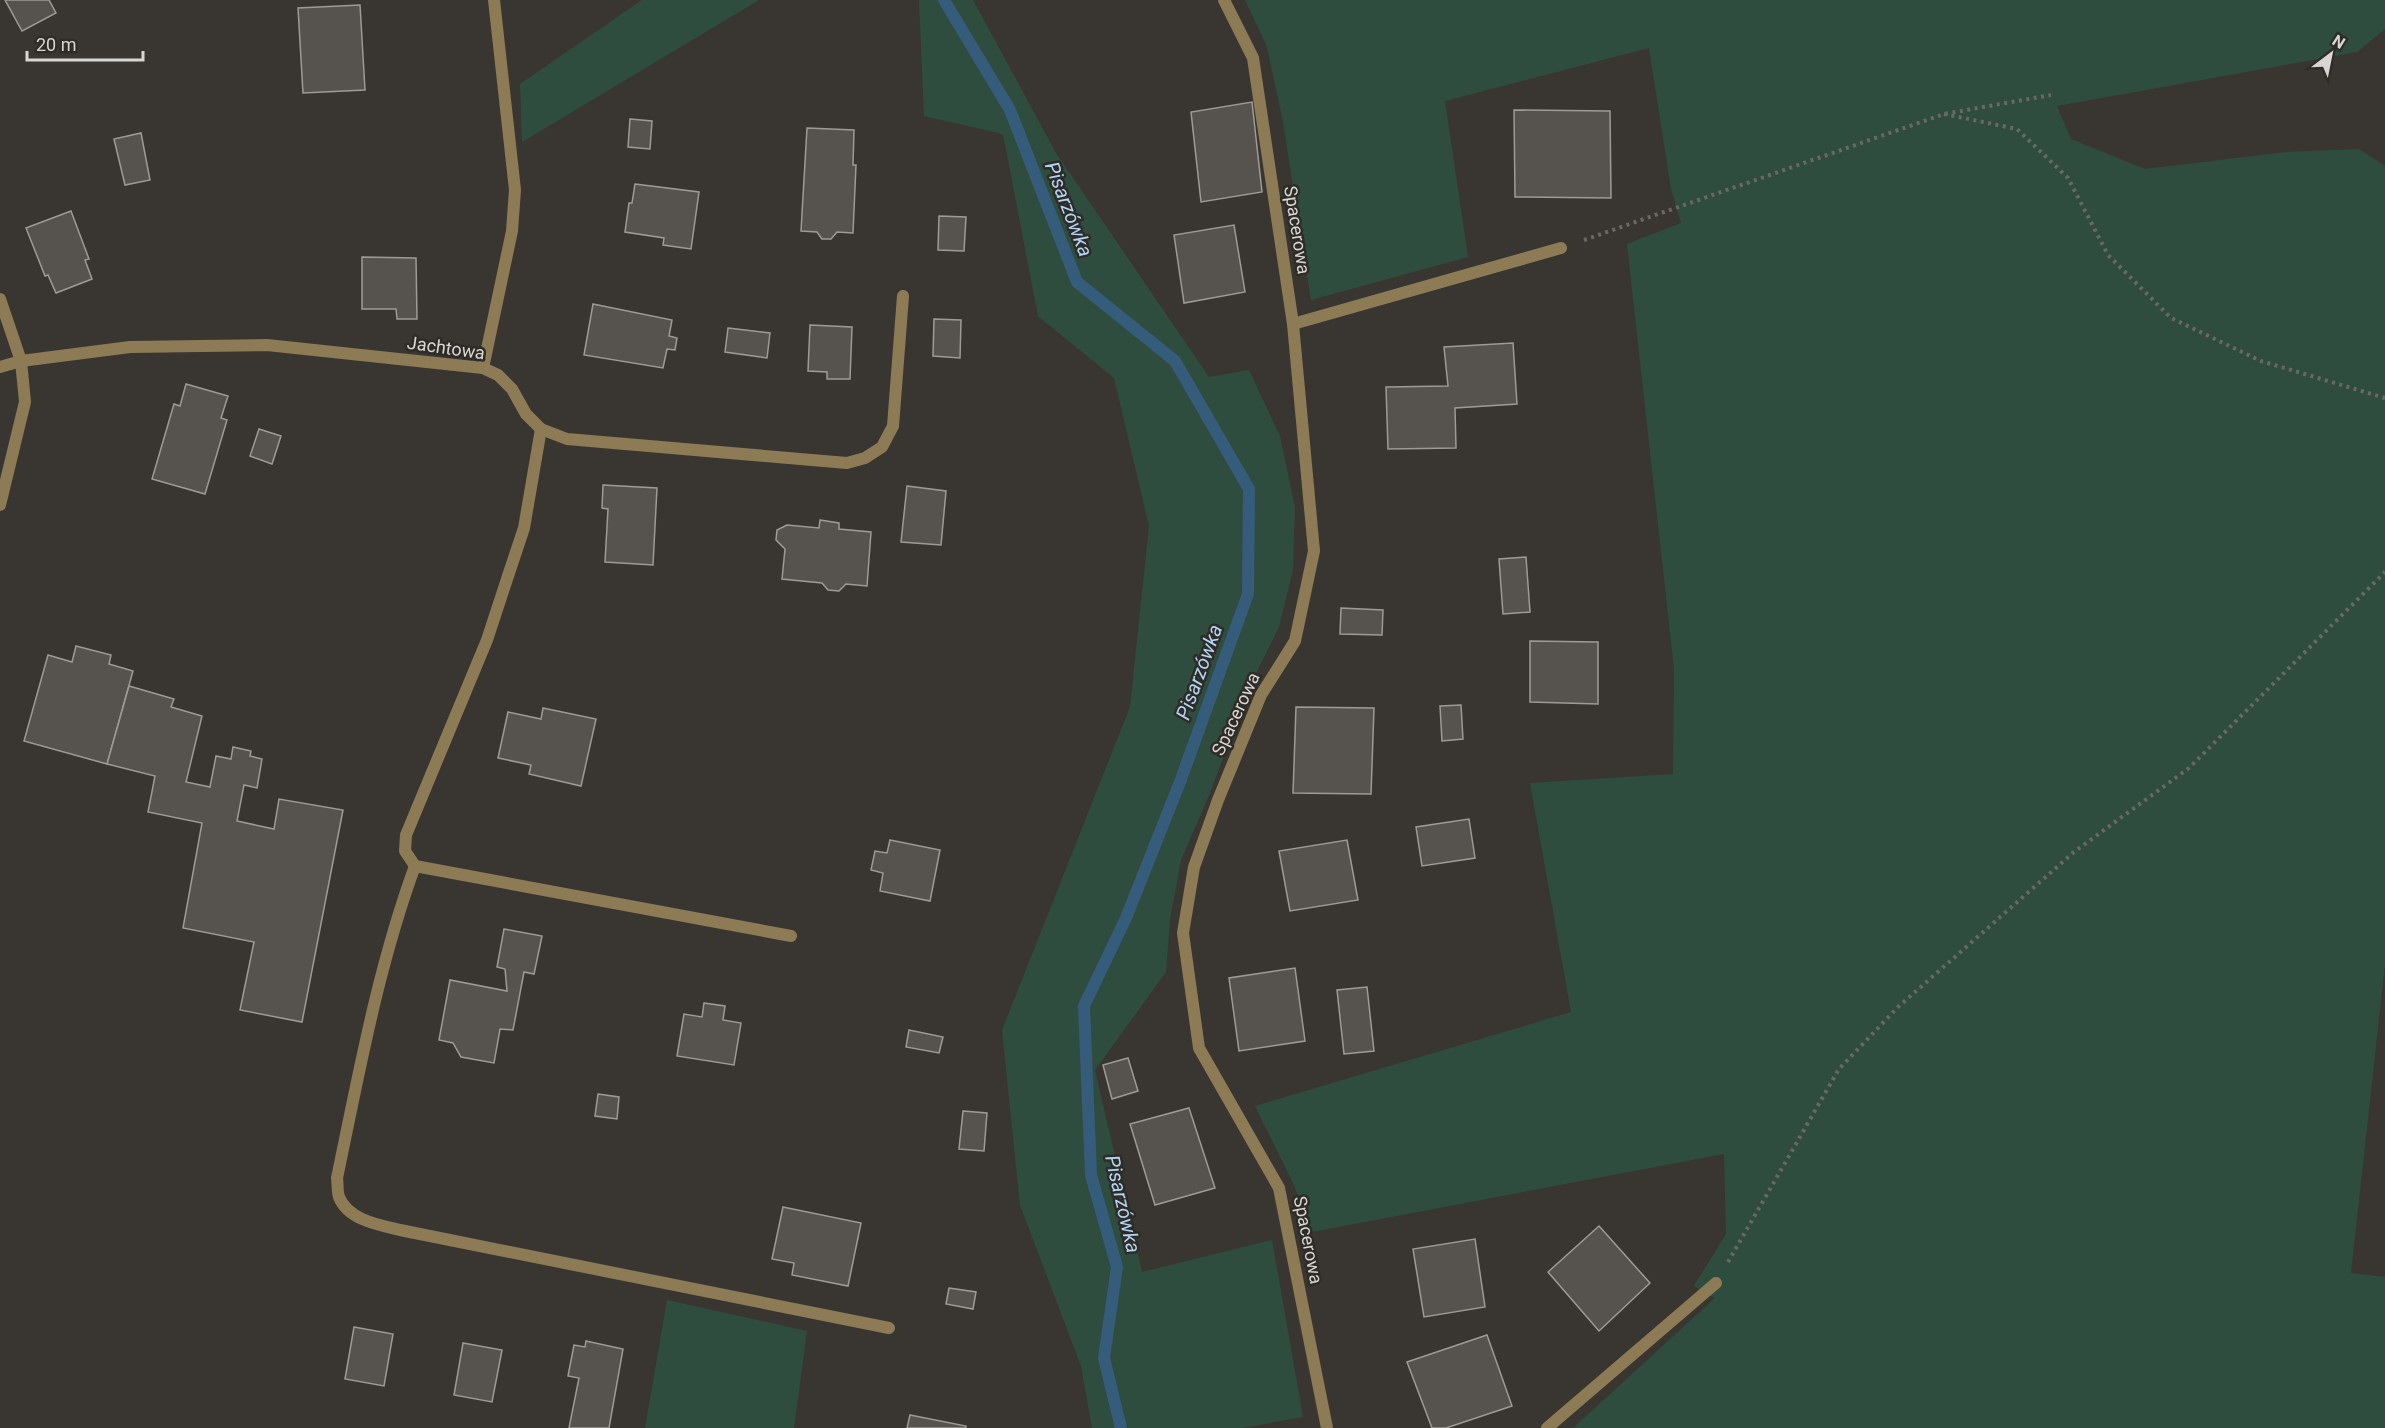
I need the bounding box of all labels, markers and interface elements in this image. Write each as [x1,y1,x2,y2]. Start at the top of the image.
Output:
scale bar [27,24,142,62]
north arrow [2301,24,2361,84]
text: N [2329,31,2349,53]
text: 20 m [36,34,76,55]
water label: Pisarzówka [1040,158,1098,260]
street label: Spacerowa [1280,184,1315,276]
street label: Jachtowa [406,332,486,363]
water label: Pisarzówka [1171,621,1227,723]
street label: Spacerowa [1207,669,1264,759]
water label: Pisarzówka [1100,1153,1146,1255]
street label: Spacerowa [1290,1194,1327,1286]

